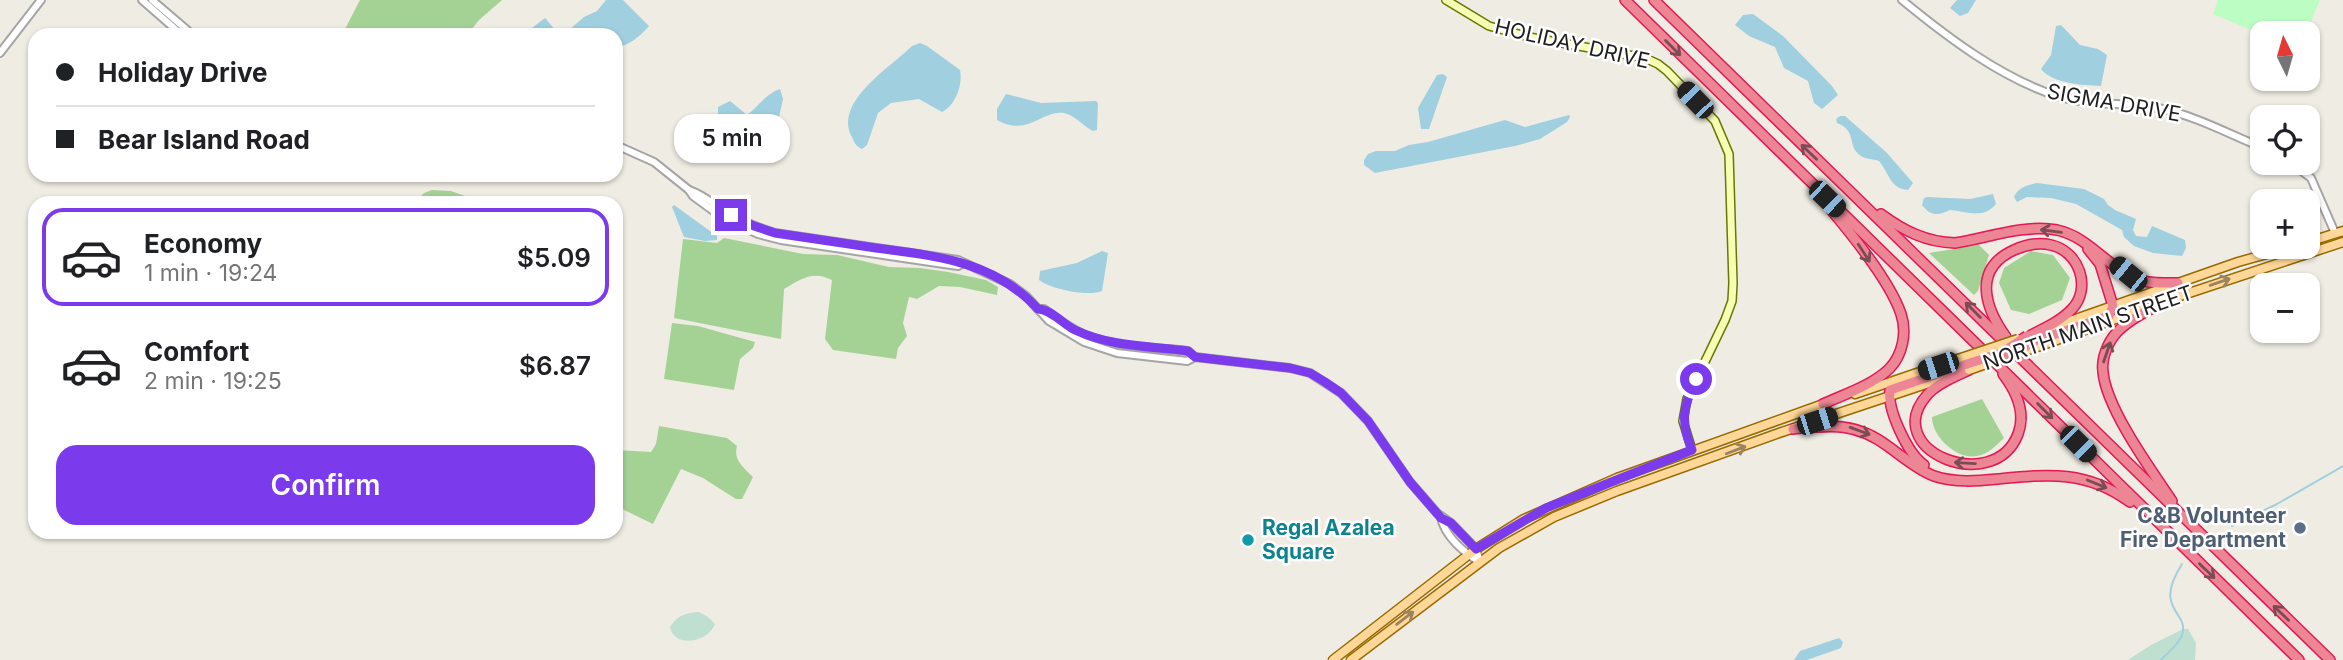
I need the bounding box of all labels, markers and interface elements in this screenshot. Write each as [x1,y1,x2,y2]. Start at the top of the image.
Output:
street label: HOLIDAY DRIVE [1492,14,1652,73]
north arrow [2250,21,2320,91]
map controls [2250,21,2320,343]
one-way arrow [1664,39,1681,56]
text: Holiday Drive [98,57,268,88]
car [1673,78,1718,122]
street label: SIGMA DRIVE [2045,78,2183,127]
button: locate [2250,105,2320,175]
callout: 5 min [673,114,789,162]
text: Bear Island Road [98,124,310,155]
text: 5 min [701,124,763,152]
one-way arrow [1801,143,1818,160]
car [1805,177,1850,221]
button: + [2250,189,2320,259]
route end [715,199,747,231]
one-way arrow [2040,224,2063,237]
icon: car [60,226,123,289]
text: Economy [144,228,262,259]
text: $5.09 [517,242,591,273]
one-way arrow [1857,242,1871,262]
car [2106,253,2151,295]
text: 1 min · 19:24 [144,259,277,287]
button: − [2250,273,2320,343]
one-way arrow [2209,275,2231,287]
street label: NORTH MAIN STREET [1979,280,2196,375]
one-way arrow [1964,302,1981,319]
icon: car [60,334,123,397]
text: Comfort [144,336,249,367]
one-way arrow [2102,342,2114,363]
text: $6.87 [519,350,591,381]
car [1915,350,1962,382]
route start [1680,363,1712,395]
text: 2 min · 19:25 [144,367,282,395]
one-way arrow [2037,403,2054,420]
car [1794,405,1841,437]
car [2056,422,2101,466]
one-way arrow [1849,426,1870,438]
one-way arrow [1724,442,1746,455]
button: Confirm [56,445,595,525]
one-way arrow [1954,456,1977,469]
one-way arrow [2086,478,2107,491]
place label: C&B Volunteer Fire Department [2120,503,2286,552]
place label: Regal Azalea Square [1262,515,1395,564]
marker: C&B Volunteer Fire Department [2292,520,2308,536]
marker: Regal Azalea Square [1240,532,1256,548]
one-way arrow [2198,562,2215,579]
one-way arrow [2273,604,2290,621]
one-way arrow [1395,611,1414,626]

